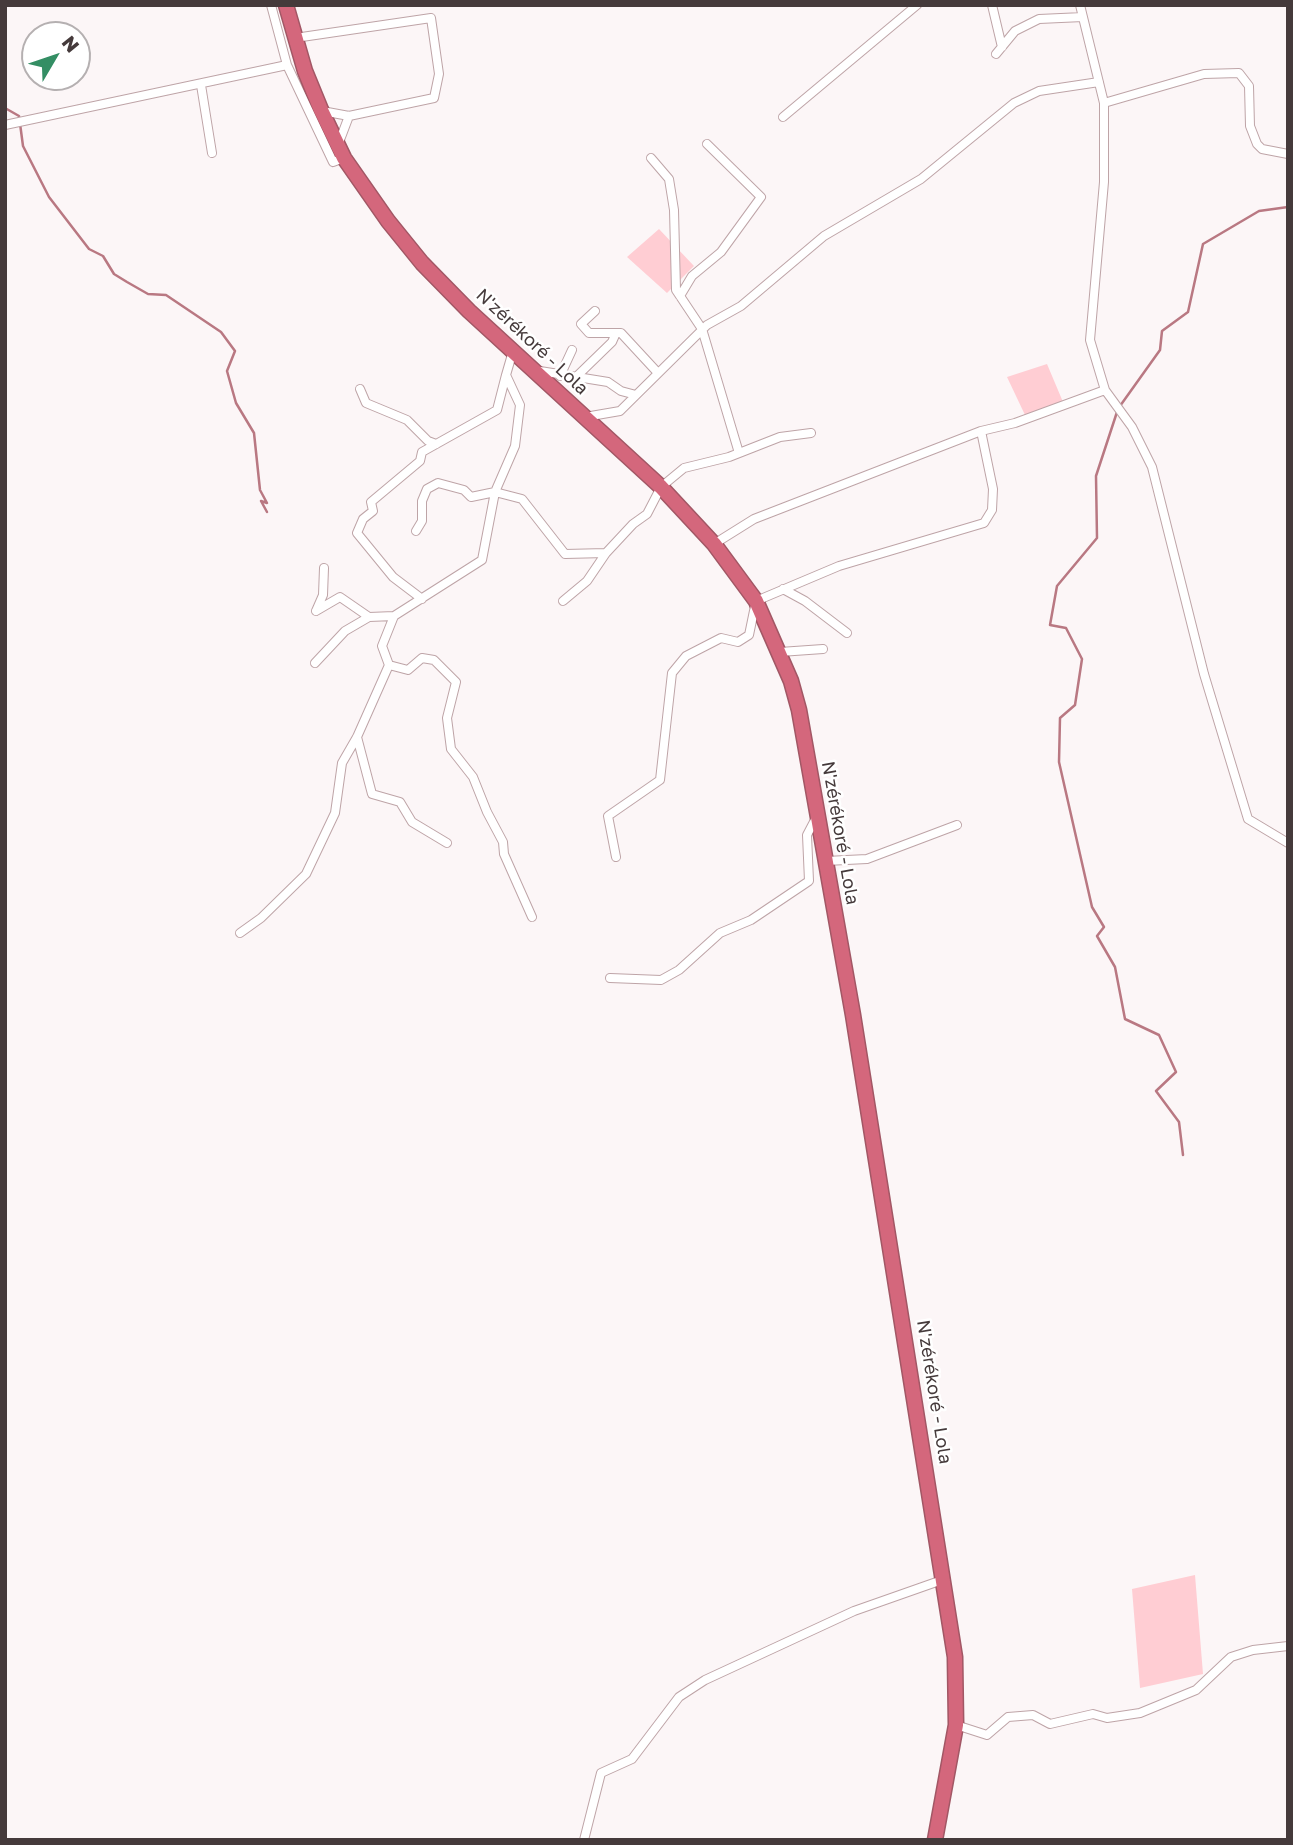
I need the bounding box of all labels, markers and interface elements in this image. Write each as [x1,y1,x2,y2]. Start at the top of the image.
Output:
north arrow [21,21,91,91]
text: N [58,31,85,57]
street label: N'zérékoré - Lola [471,285,593,399]
street label: N'zérékoré - Lola [817,760,863,906]
street label: N'zérékoré - Lola [912,1318,956,1466]

